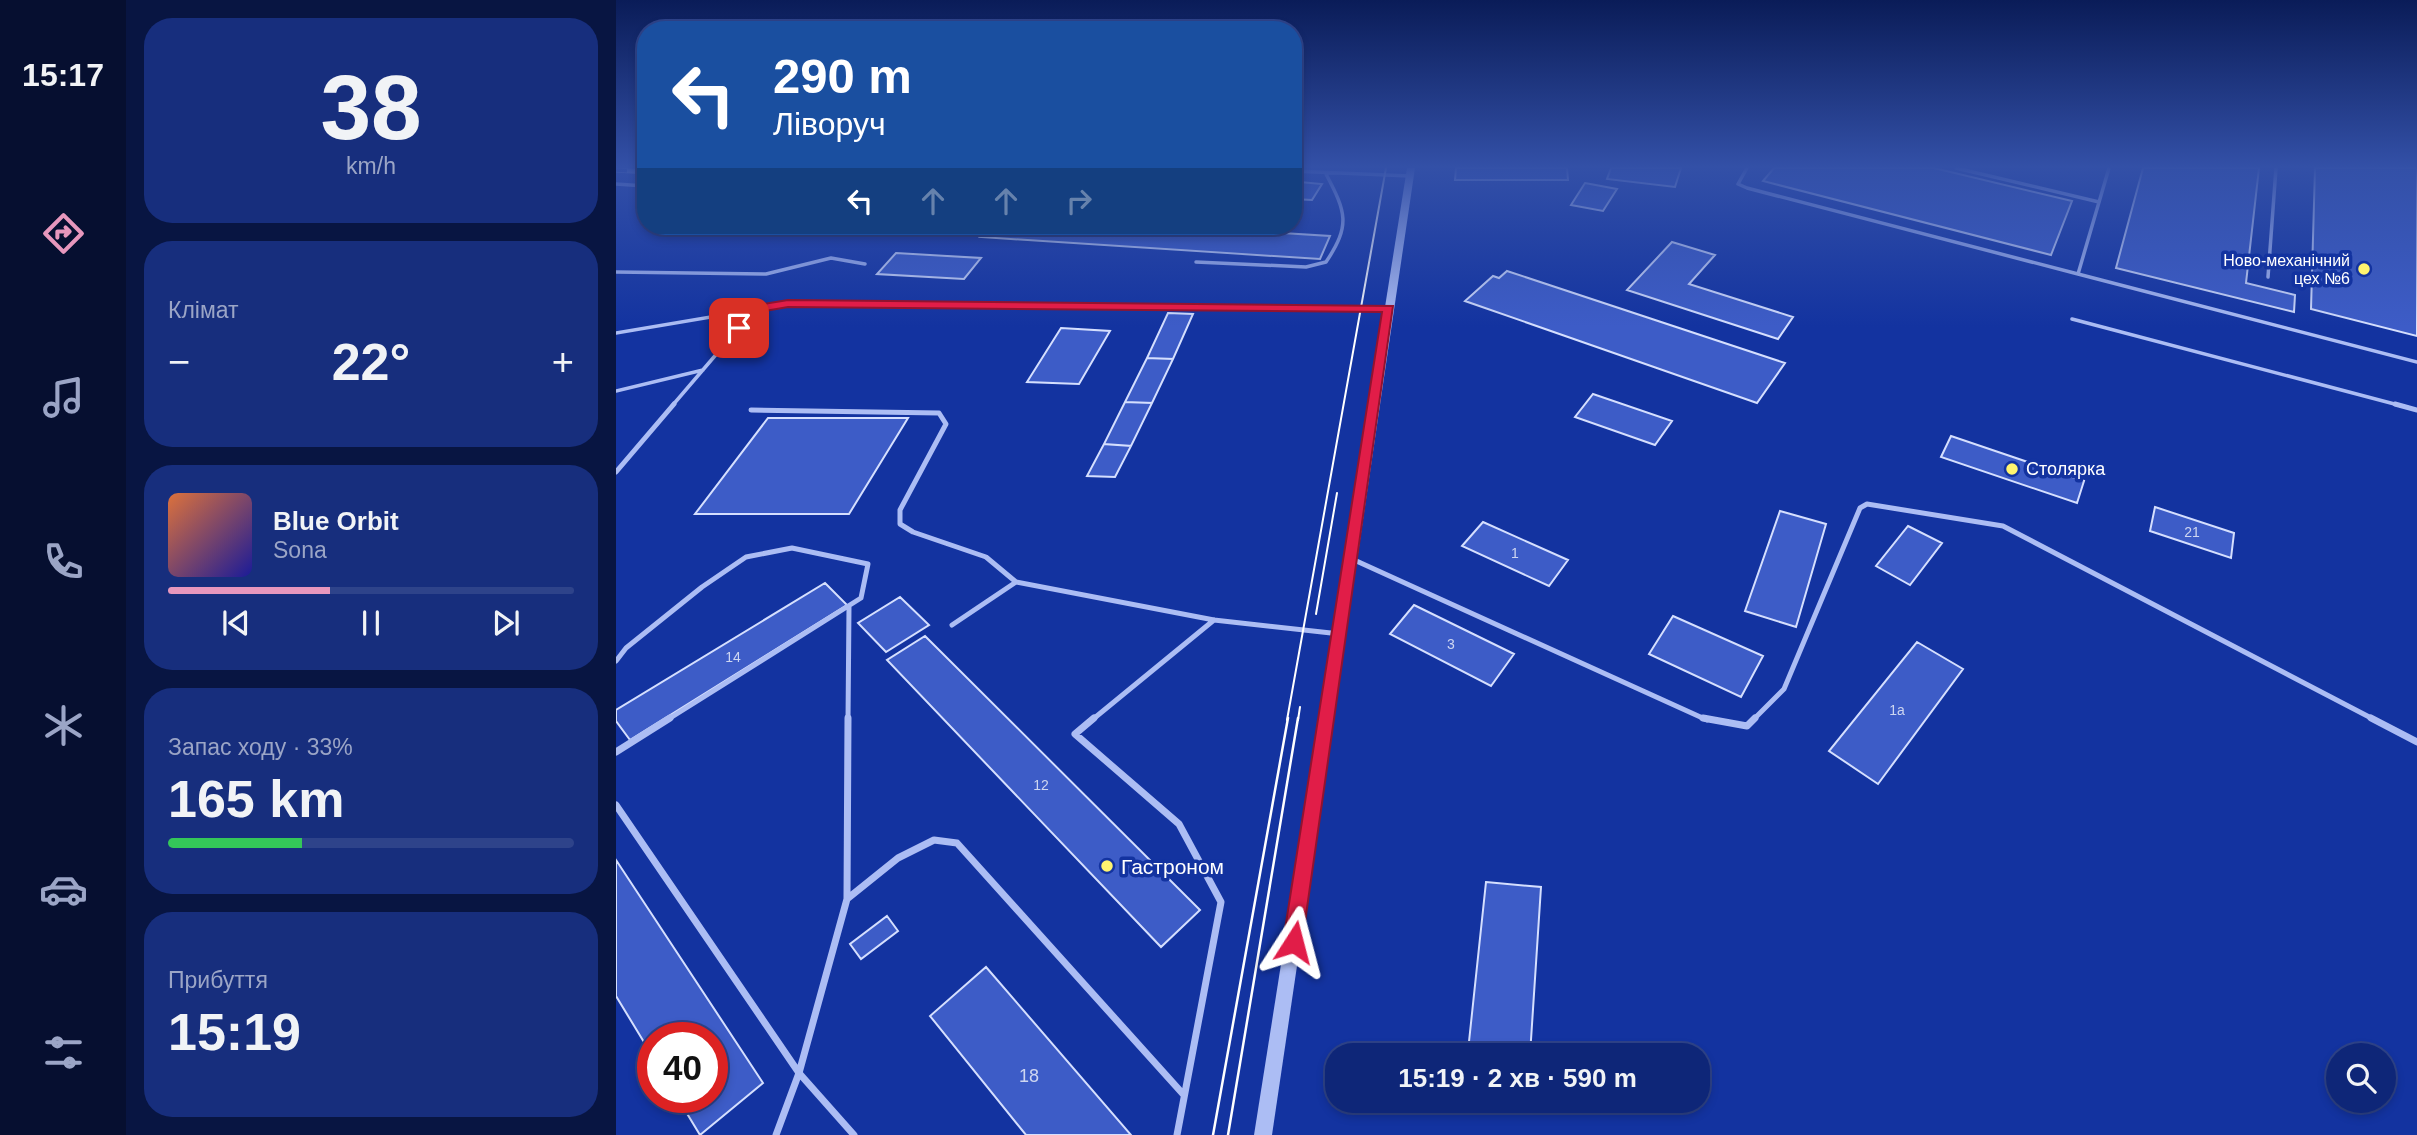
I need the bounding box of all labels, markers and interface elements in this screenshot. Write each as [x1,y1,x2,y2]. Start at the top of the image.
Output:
icon: left [658,49,749,140]
text: 290 m [773,49,912,103]
text: 15:17 [22,57,104,93]
text: 38 [320,57,422,158]
text: Ліворуч [773,106,886,142]
text: km/h [346,153,396,179]
icon: left [841,182,879,220]
icon: ahead [914,182,952,220]
icon: ahead [987,182,1025,220]
icon: right [1060,182,1098,220]
icon: directions [39,209,88,258]
place label: Ново-механічний цех №6 [2223,252,2350,287]
marker: Ново-механічний цех №6 [2356,261,2372,277]
text: Клімат [168,297,239,323]
pin [709,298,769,358]
icon: arrive [720,309,758,347]
text: 22° [332,333,410,391]
text: − [168,341,190,383]
text: + [552,341,574,383]
icon: music [39,373,88,422]
place label: Столярка [2026,459,2106,479]
marker: Столярка [2004,461,2020,477]
text: Blue Orbit [273,506,399,536]
house number: 21 [2184,524,2200,540]
icon: phone [39,537,88,586]
text: Sona [273,537,327,563]
house number: 1 [1511,545,1519,561]
icon: previous [217,604,255,642]
icon: pause [352,604,390,642]
icon: next [487,604,525,642]
house number: 3 [1447,636,1455,652]
house number: 14 [725,649,741,665]
icon: climate [39,701,88,750]
house number: 1а [1889,702,1905,718]
text: Запас ходу · 33% [168,734,353,760]
text: 165 km [168,770,344,828]
house number: 12 [1033,777,1049,793]
place label: Гастроном [1121,855,1224,878]
marker: Гастроном [1099,858,1115,874]
icon: car [39,865,88,914]
position arrow [1257,905,1331,979]
text: Прибуття [168,967,268,993]
text: 15:19 [168,1003,301,1061]
speed limit sign: 40 [637,1022,728,1113]
icon: filters [39,1028,88,1077]
map controls [2326,1043,2396,1113]
button: search [2326,1043,2396,1113]
text: 15:19 · 2 хв · 590 m [1398,1063,1637,1093]
house number: 18 [1019,1066,1039,1086]

